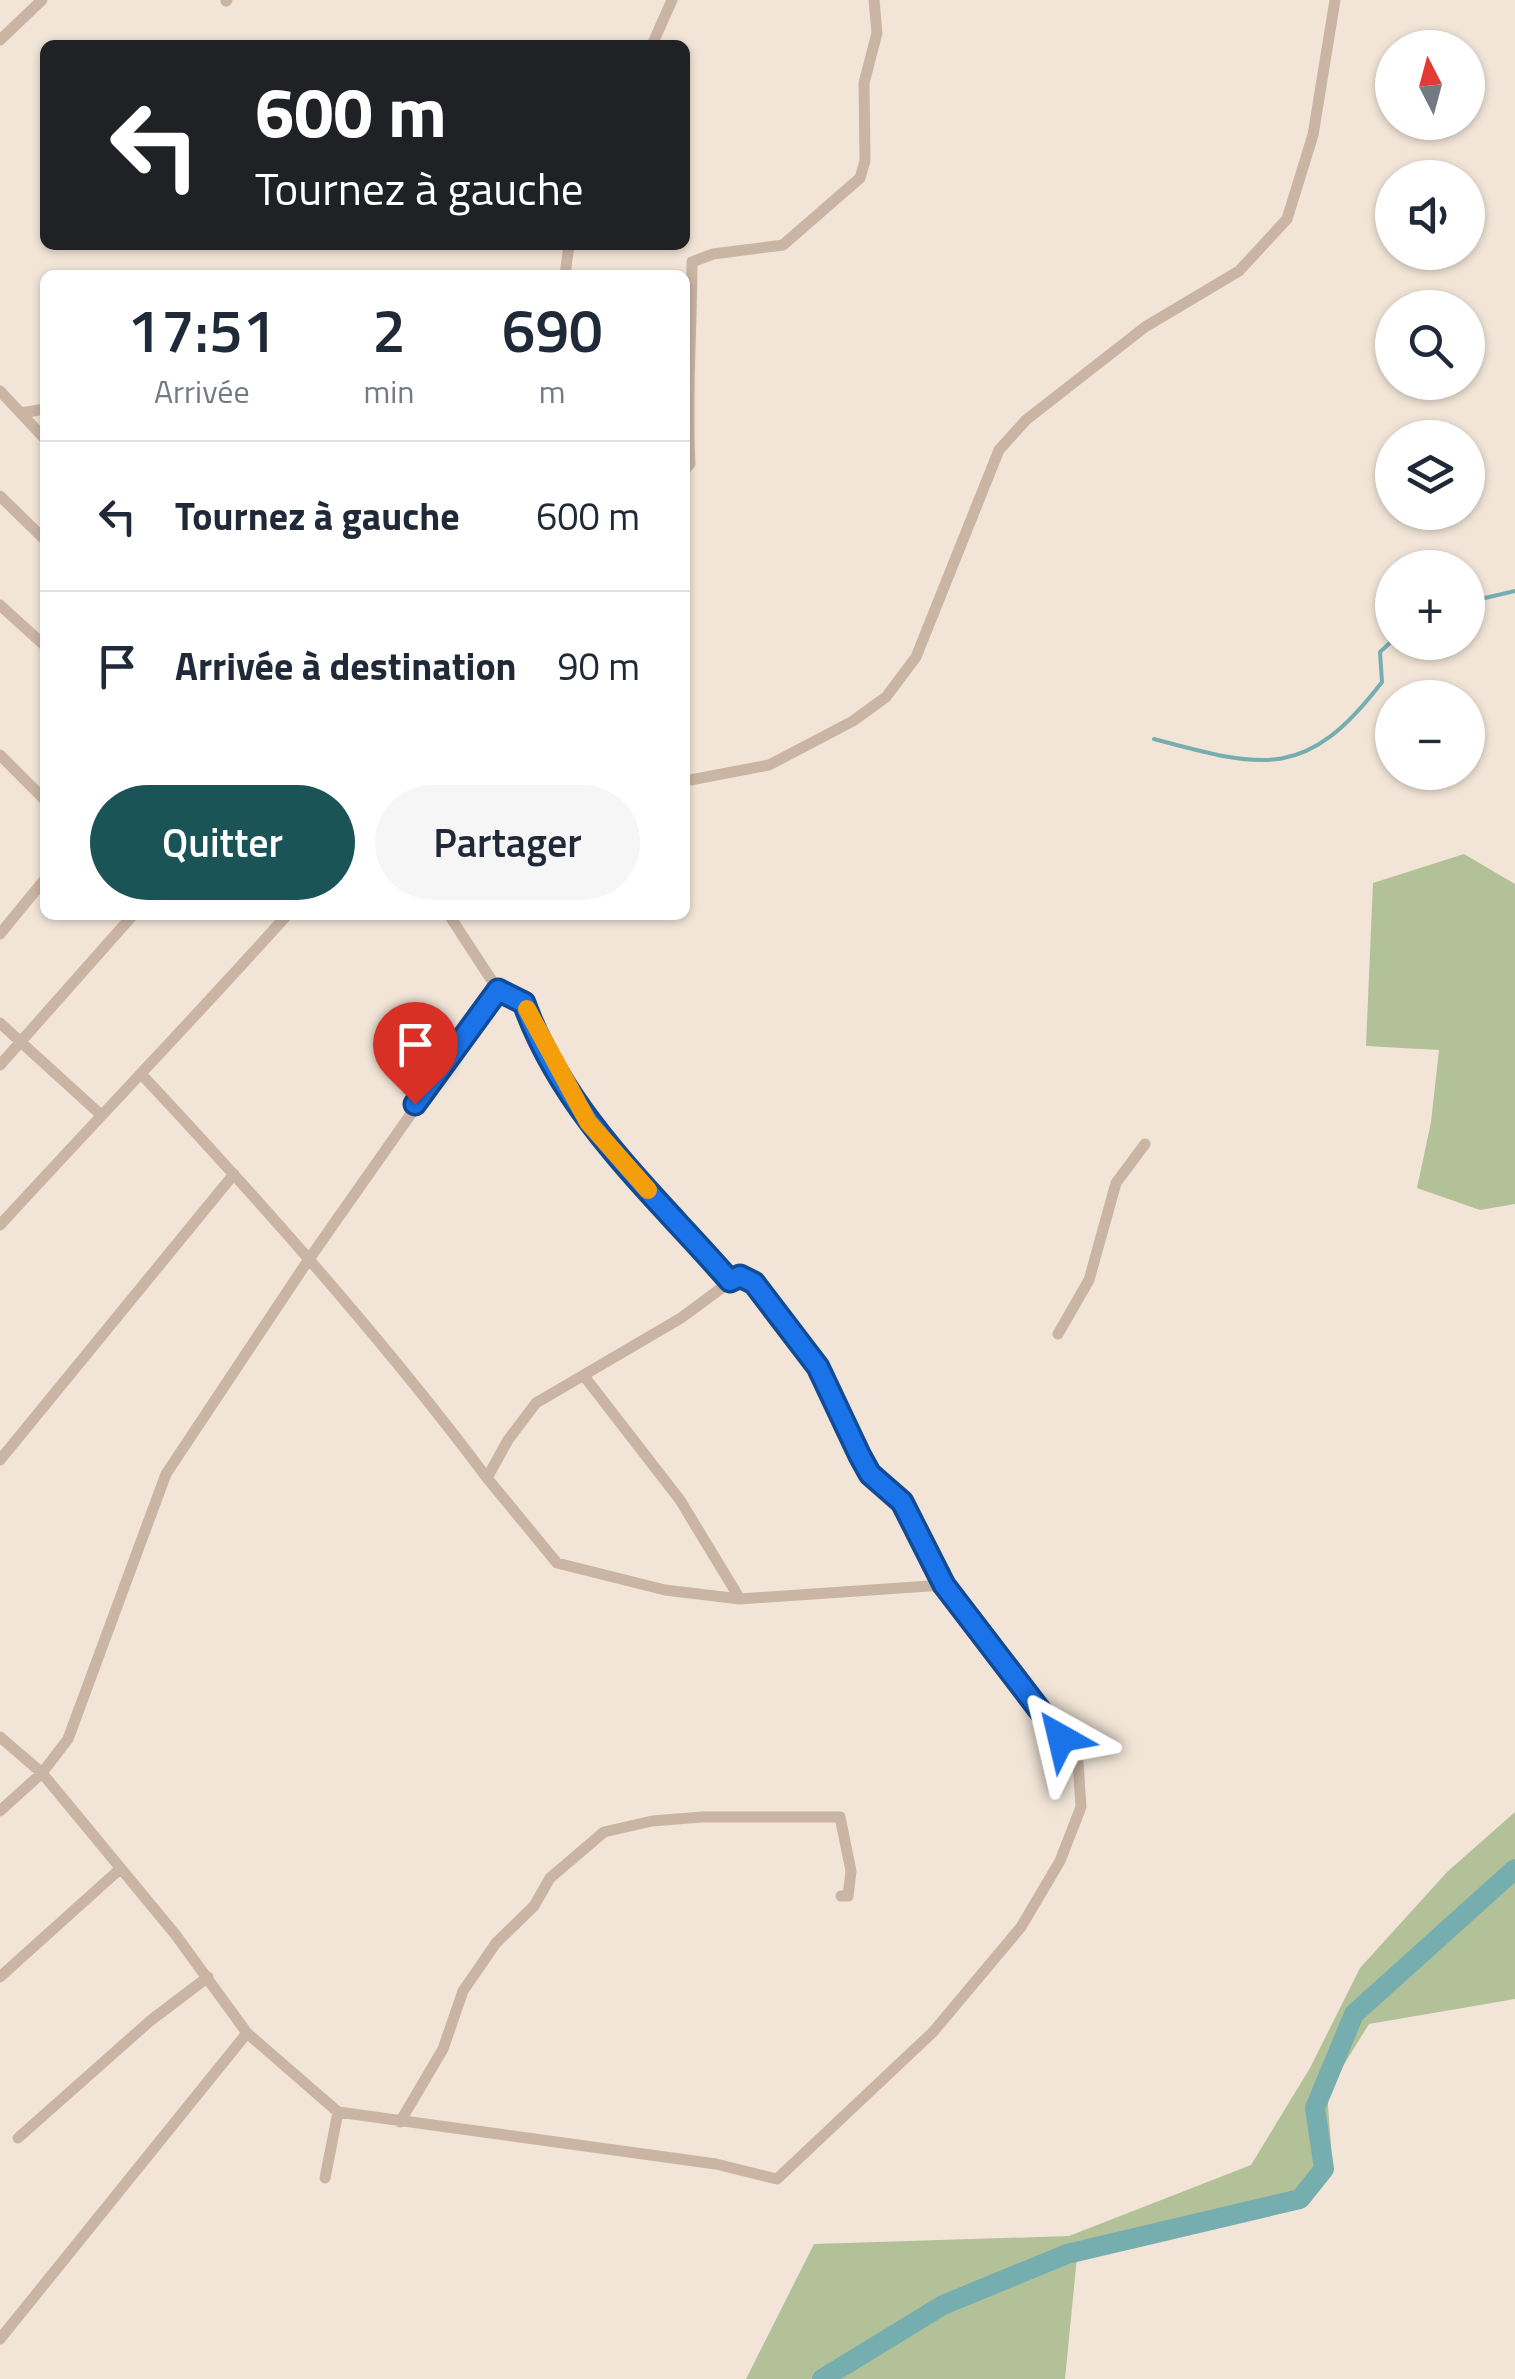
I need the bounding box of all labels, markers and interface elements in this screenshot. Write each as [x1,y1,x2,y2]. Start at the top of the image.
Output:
north arrow [1375,30,1485,140]
map controls [1375,30,1485,790]
text: 600 m [255,58,447,164]
icon: left [90,80,220,210]
text: Tournez à gauche [255,154,584,222]
button: sound [1375,160,1485,270]
text: 17:51 [127,284,276,375]
text: 2 [372,284,406,375]
text: 690 [502,284,603,375]
button: search [1375,290,1485,400]
text: Arrivée [154,367,250,415]
text: min [363,367,414,415]
text: m [539,367,566,415]
button: layers [1375,420,1485,530]
text: Tournez à gauche [175,487,460,545]
text: 600 m [536,487,640,545]
icon: left [90,489,145,544]
button: + [1375,550,1485,660]
text: Arrivée à destination [175,637,517,695]
text: 90 m [557,637,640,695]
icon: arrive [90,639,145,694]
button: − [1375,680,1485,790]
button: Quitter [90,785,355,900]
button: Partager [375,785,640,900]
pin [373,1002,458,1105]
icon: arrive [388,1017,443,1072]
position arrow [1009,1686,1113,1790]

